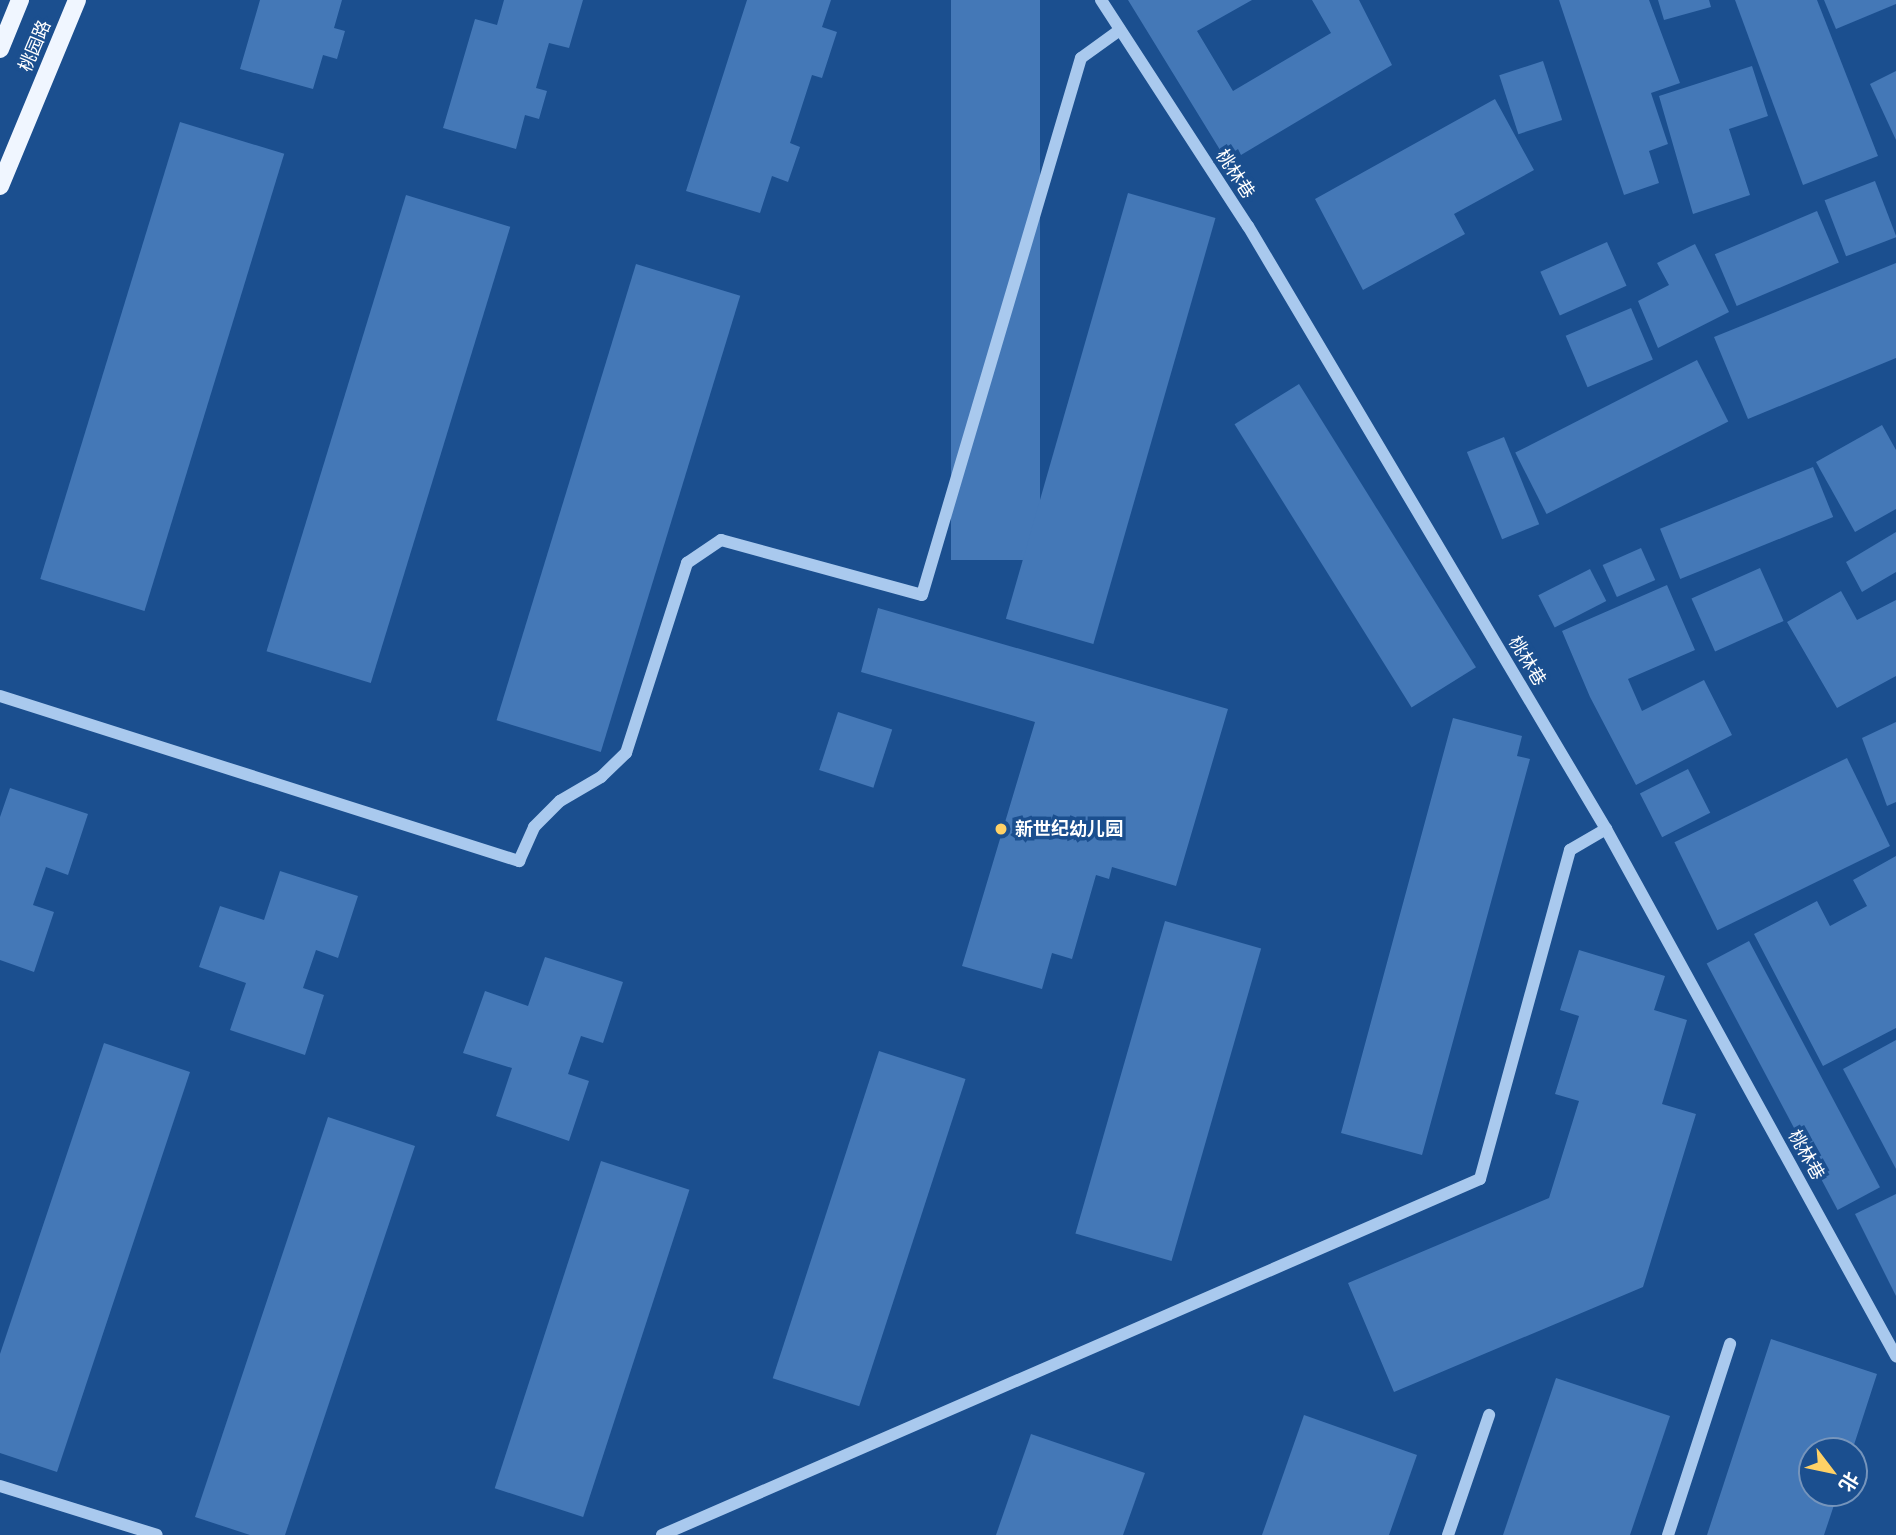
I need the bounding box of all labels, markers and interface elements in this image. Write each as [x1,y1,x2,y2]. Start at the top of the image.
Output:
street label: 桃园路 [15,17,55,75]
street label: 桃林巷 [1211,145,1259,203]
street label: 桃林巷 [1504,632,1550,690]
place label: 新世纪幼儿园 [1015,818,1123,840]
marker: 新世纪幼儿园 [993,821,1009,837]
street label: 桃林巷 [1783,1126,1829,1184]
north arrow [1798,1437,1868,1507]
text: 北 [1833,1467,1865,1497]

